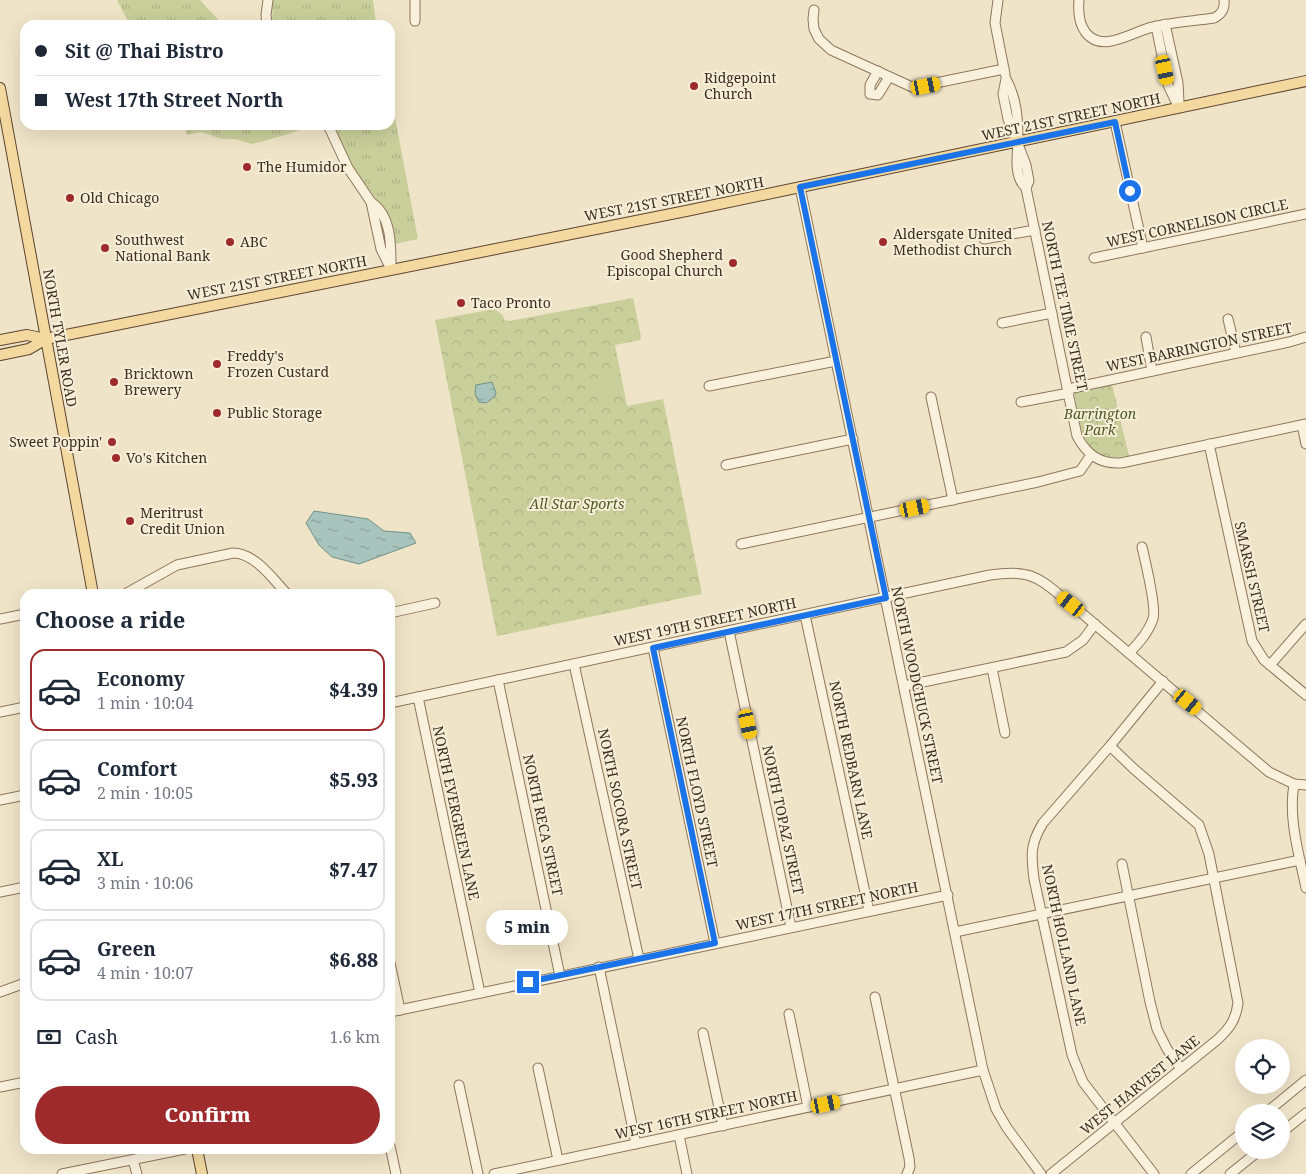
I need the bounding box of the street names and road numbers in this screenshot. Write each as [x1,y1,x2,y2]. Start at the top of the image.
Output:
street label: WEST 21ST STREET NORTH [980,88,1162,145]
street label: WEST 21ST STREET NORTH [582,172,765,225]
street label: WEST CORNELISON CIRCLE [1104,194,1290,251]
street label: NORTH TEE TIME STREET [1038,219,1093,393]
street label: WEST 21ST STREET NORTH [185,251,368,304]
street label: NORTH TYLER ROAD [39,267,82,408]
street label: WEST BARRINGTON STREET [1104,317,1294,376]
street label: SMARSH STREET [1230,520,1275,635]
street label: NORTH WOODCHUCK STREET [887,584,948,786]
street label: WEST 19TH STREET NORTH [612,593,798,650]
street label: NORTH REDBARN LANE [825,679,878,841]
street label: NORTH FLOYD STREET [672,715,723,870]
street label: NORTH EVERGREEN LANE [429,724,484,902]
street label: NORTH SOCORA STREET [594,727,647,892]
street label: NORTH TOPAZ STREET [758,743,809,897]
street label: NORTH RECA STREET [519,752,568,898]
street label: NORTH HOLLAND LANE [1038,862,1091,1028]
street label: WEST 17TH STREET NORTH [734,877,920,934]
street label: WEST HARVEST LANE [1076,1030,1204,1139]
street label: WEST 16TH STREET NORTH [613,1086,799,1143]

